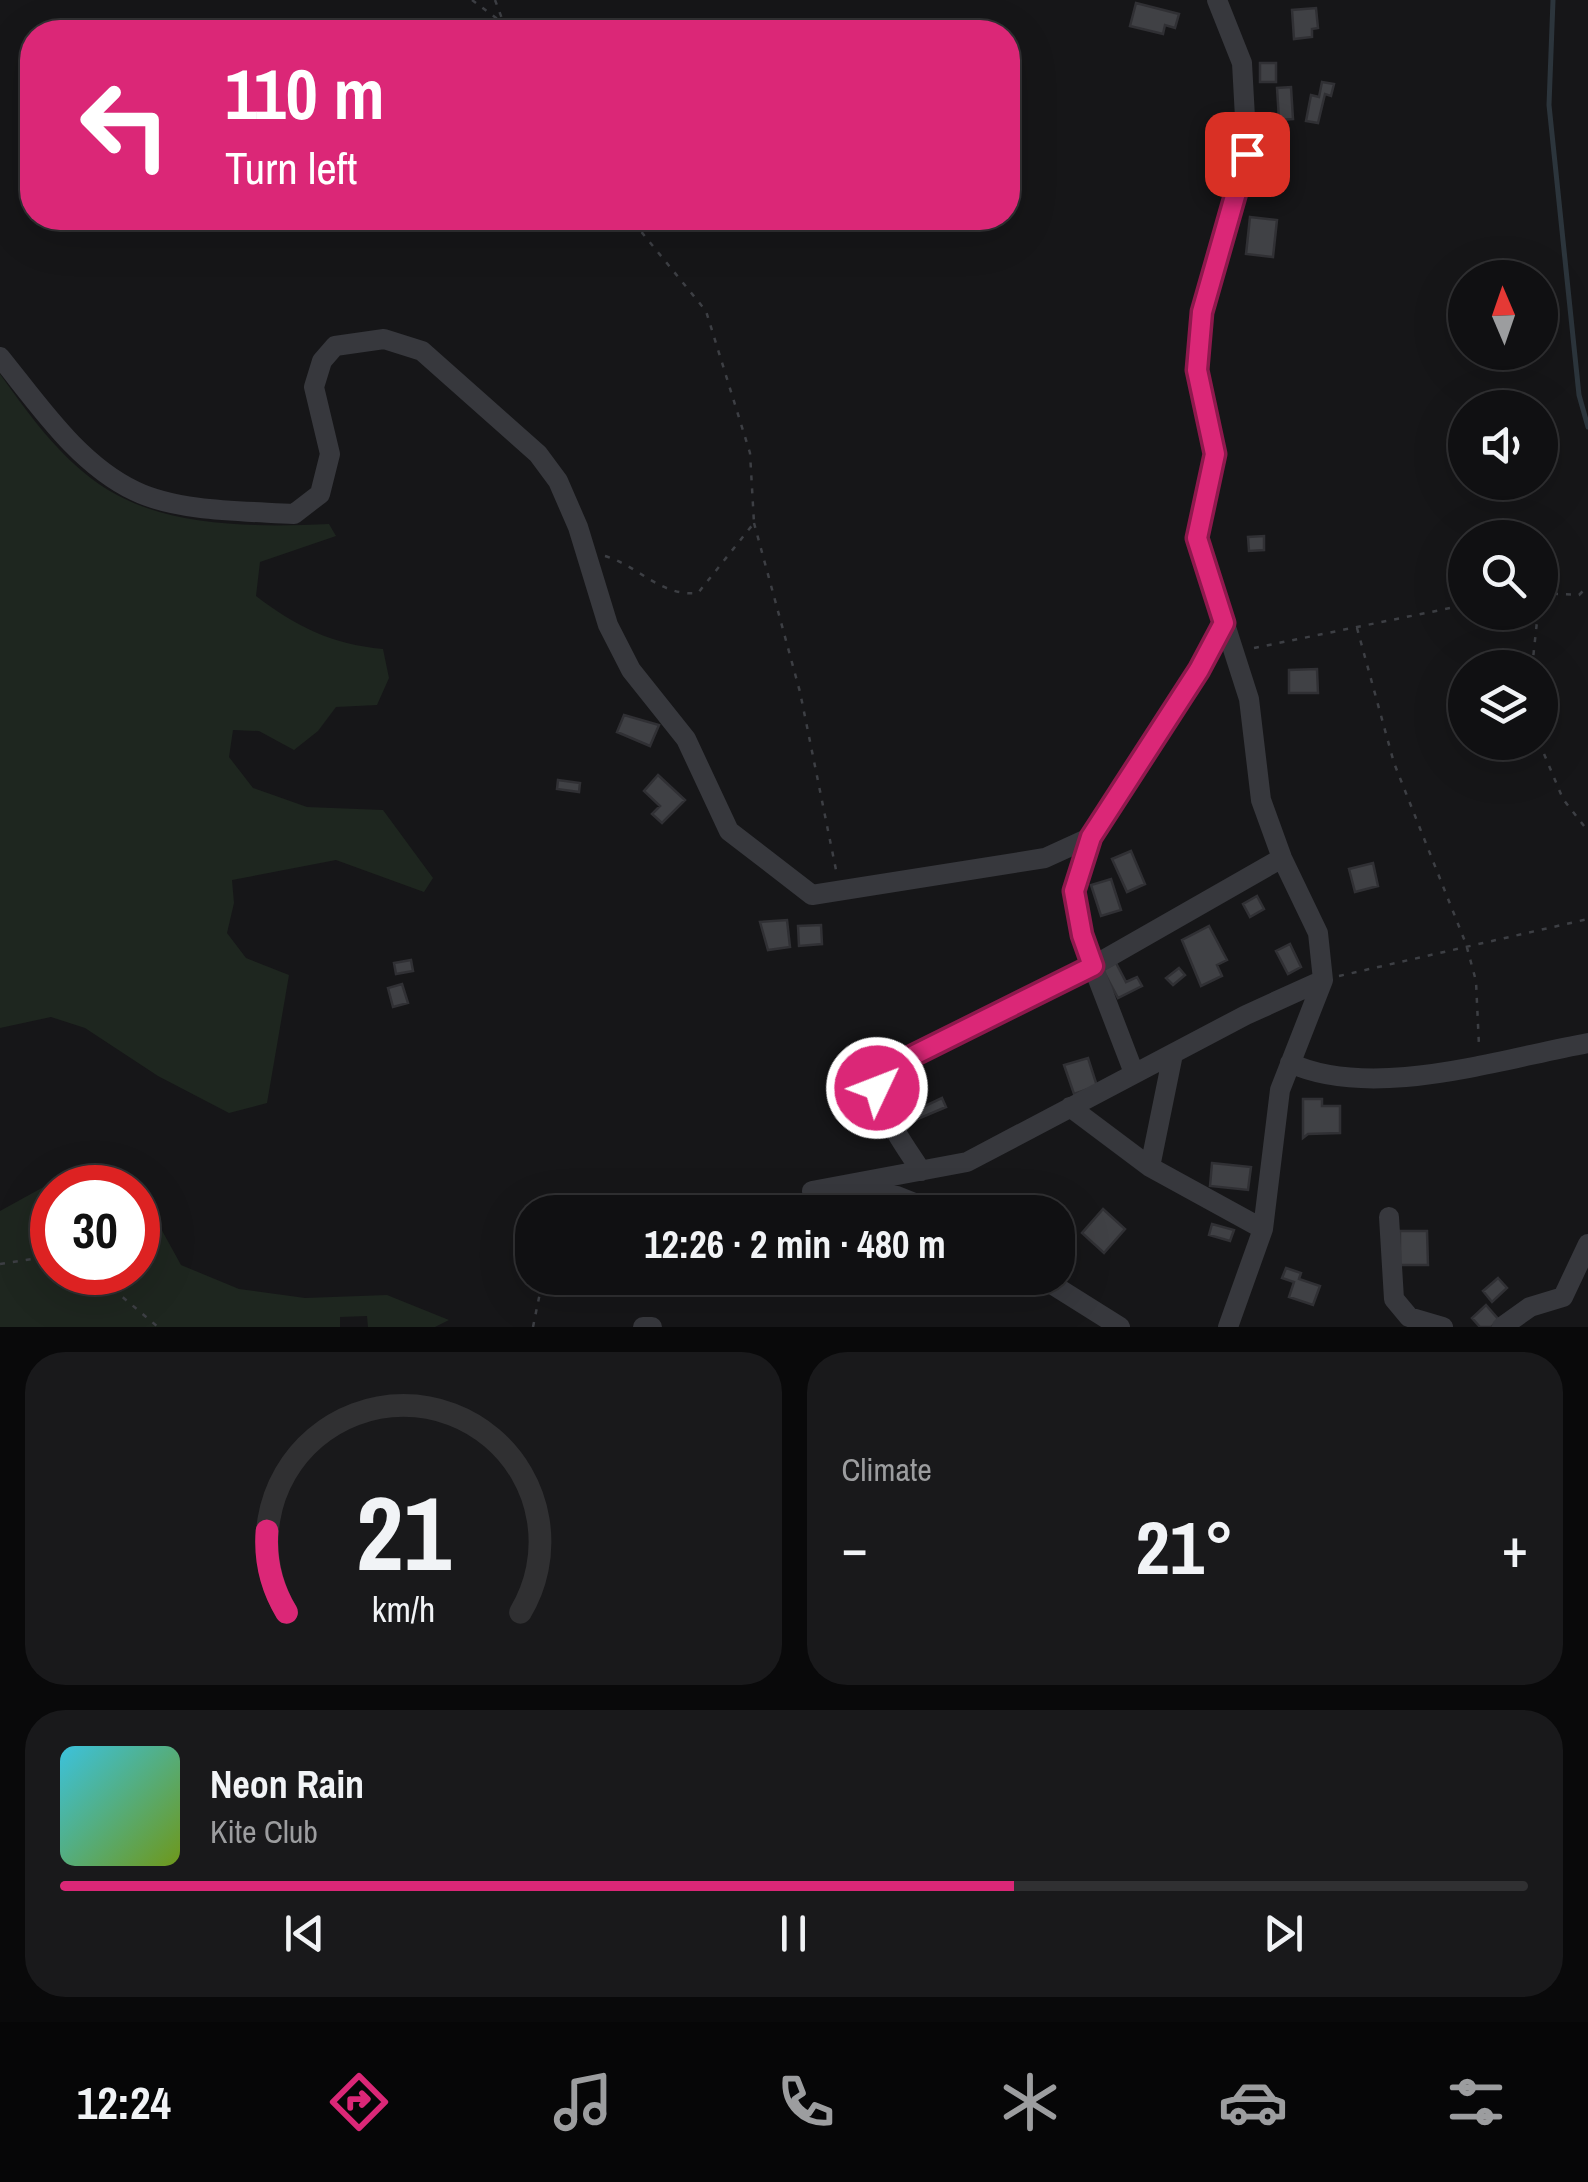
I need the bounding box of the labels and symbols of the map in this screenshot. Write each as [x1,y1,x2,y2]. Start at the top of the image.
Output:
pin [1205,112,1290,197]
north arrow [1448,260,1558,370]
position arrow [825,1036,929,1140]
speed limit sign: 30 [30,1165,160,1295]

